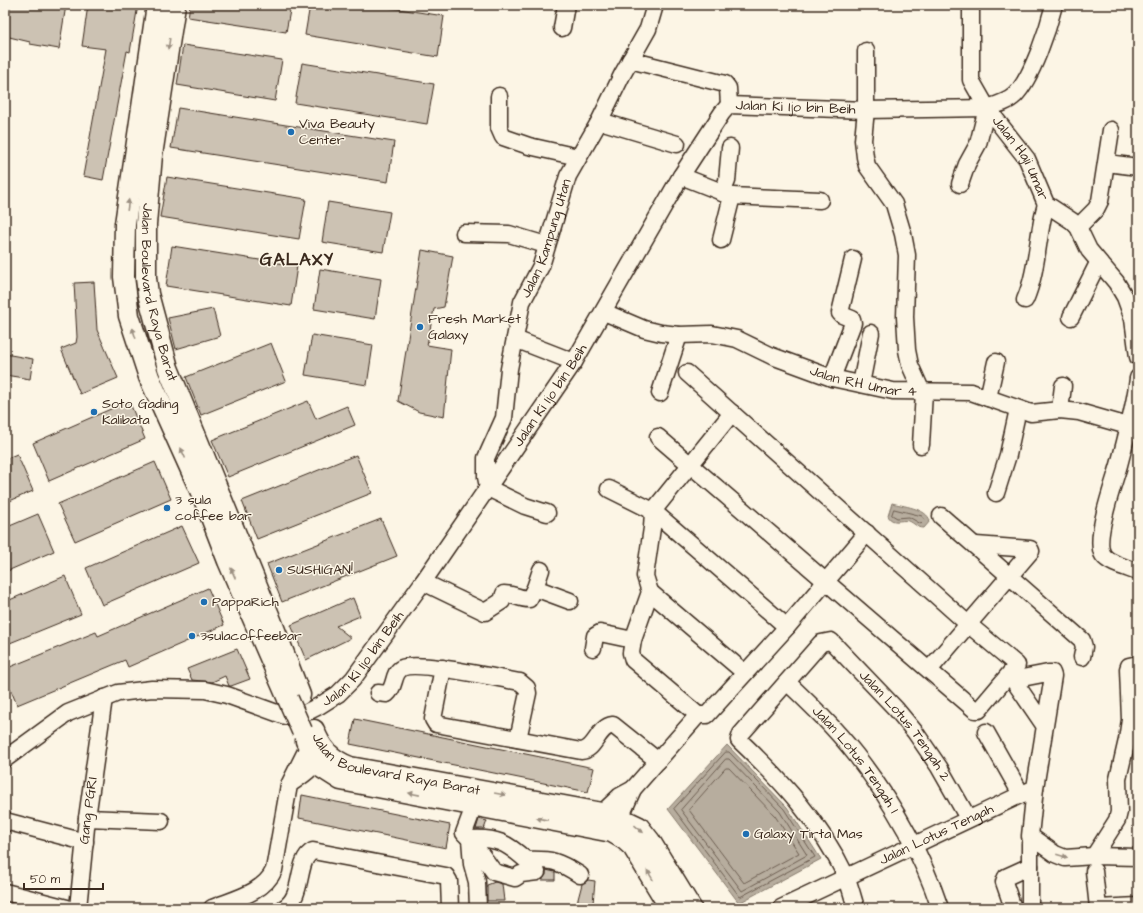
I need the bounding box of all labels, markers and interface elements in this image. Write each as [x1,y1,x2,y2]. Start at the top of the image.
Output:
one-way arrow [166,38,172,50]
street label: Jalan Ki Ijo bin Beih [735,95,856,120]
street label: Jalan Haji Umar [987,112,1053,204]
place label: Viva Beauty Center [299,114,375,150]
marker: Viva Beauty Center [286,127,296,137]
street label: Jalan Kampung Utan [516,177,577,302]
one-way arrow [125,198,131,211]
street label: Jalan Boulevard Raya Barat [136,203,183,385]
district label: GALAXY [260,247,334,272]
place label: Fresh Market Galaxy [428,309,521,345]
marker: Fresh Market Galaxy [415,322,425,332]
one-way arrow [131,327,137,339]
street label: Jalan Ki Ijo bin Beih [509,340,592,451]
street label: Jalan RH Umar 4 [807,361,918,401]
place label: Soto Gading Kalibata [102,394,178,430]
marker: Soto Gading Kalibata [89,407,99,417]
one-way arrow [180,448,186,459]
place label: 3 sula coffee bar [175,490,252,526]
marker: 3 sula coffee bar [162,503,172,513]
place label: SUSHIGAN! [287,560,353,580]
marker: SUSHIGAN! [274,565,284,575]
one-way arrow [230,568,236,579]
place label: PappaRich [212,592,279,612]
marker: PappaRich [199,597,209,607]
street label: Jalan Ki Ijo bin Beih [318,607,409,712]
place label: 3sulacoffeebar [200,626,302,646]
marker: 3sulacoffeebar [187,631,197,641]
street label: Jalan Lotus Tengah 2 [854,666,955,785]
street label: Jalan Lotus Tengah 1 [807,702,904,817]
street label: Jalan Boulevard Raya Barat [307,730,482,801]
street label: Gang PGRI [74,776,103,845]
one-way arrow [408,791,420,797]
one-way arrow [494,791,506,797]
street label: Jalan Lotus Tengah [876,799,997,870]
one-way arrow [535,816,548,822]
place label: Galaxy Tirta Mas [754,824,863,844]
one-way arrow [633,825,644,833]
marker: Galaxy Tirta Mas [741,829,751,839]
one-way arrow [1056,854,1069,860]
scale bar [24,865,103,891]
one-way arrow [646,870,654,880]
text: 50 m [30,871,61,888]

